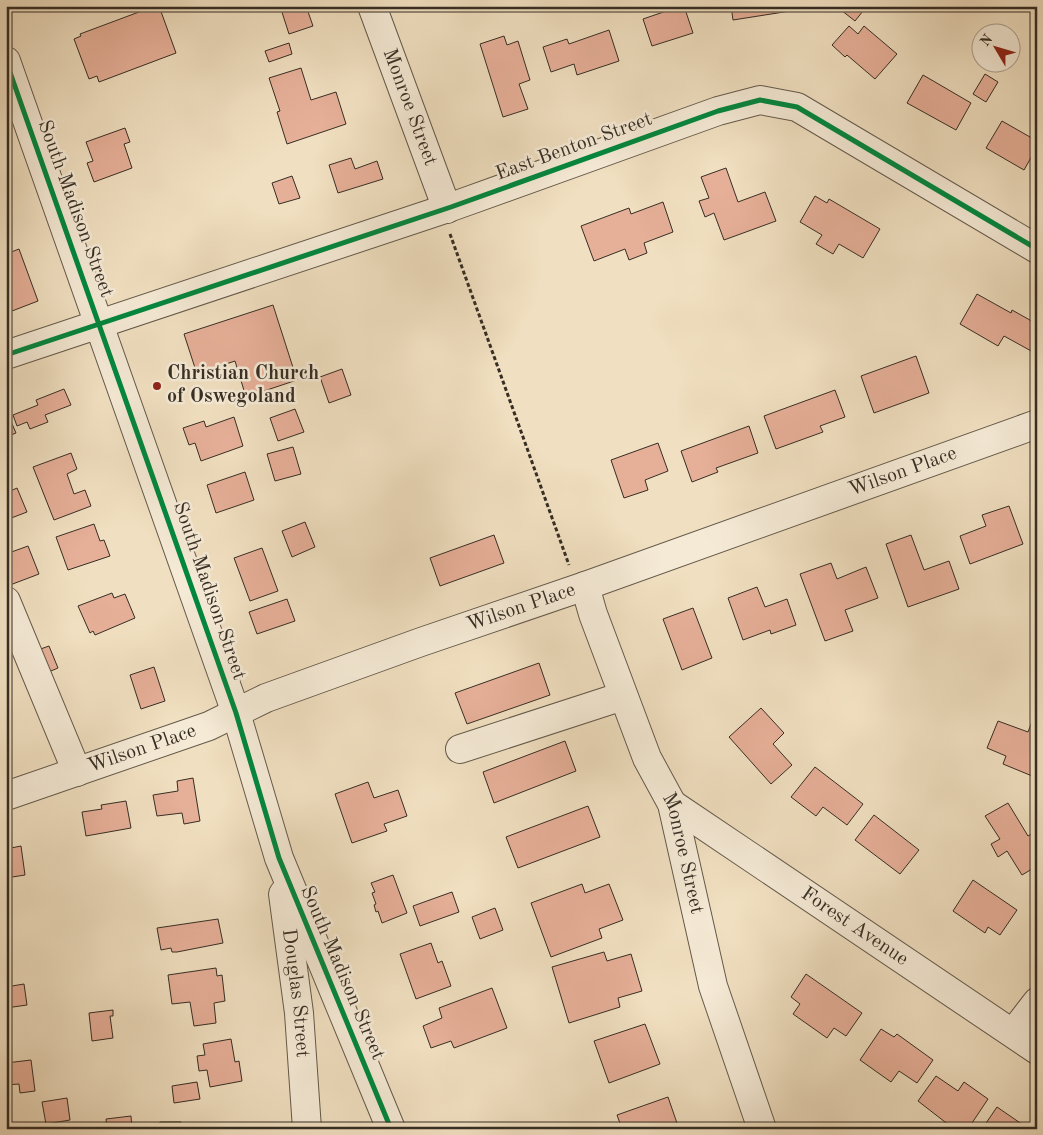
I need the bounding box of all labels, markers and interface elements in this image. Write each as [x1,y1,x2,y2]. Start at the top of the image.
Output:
north arrow [970,22,1020,72]
text: N [978,32,996,49]
street label: Monroe Street [379,46,440,169]
street label: East Benton Street [493,109,655,185]
street label: South Madison Street [34,118,116,300]
place label: Christian Church of Oswegoland [167,364,319,407]
marker: Christian Church of Oswegoland [151,380,163,392]
street label: Wilson Place [846,444,960,501]
street label: South Madison Street [169,499,249,683]
street label: Wilson Place [464,580,578,636]
street label: Wilson Place [85,721,199,777]
street label: Monroe Street [658,790,706,916]
street label: South Madison Street [296,883,388,1063]
street label: Forest Avenue [797,884,912,970]
street label: Douglas Street [278,928,312,1058]

